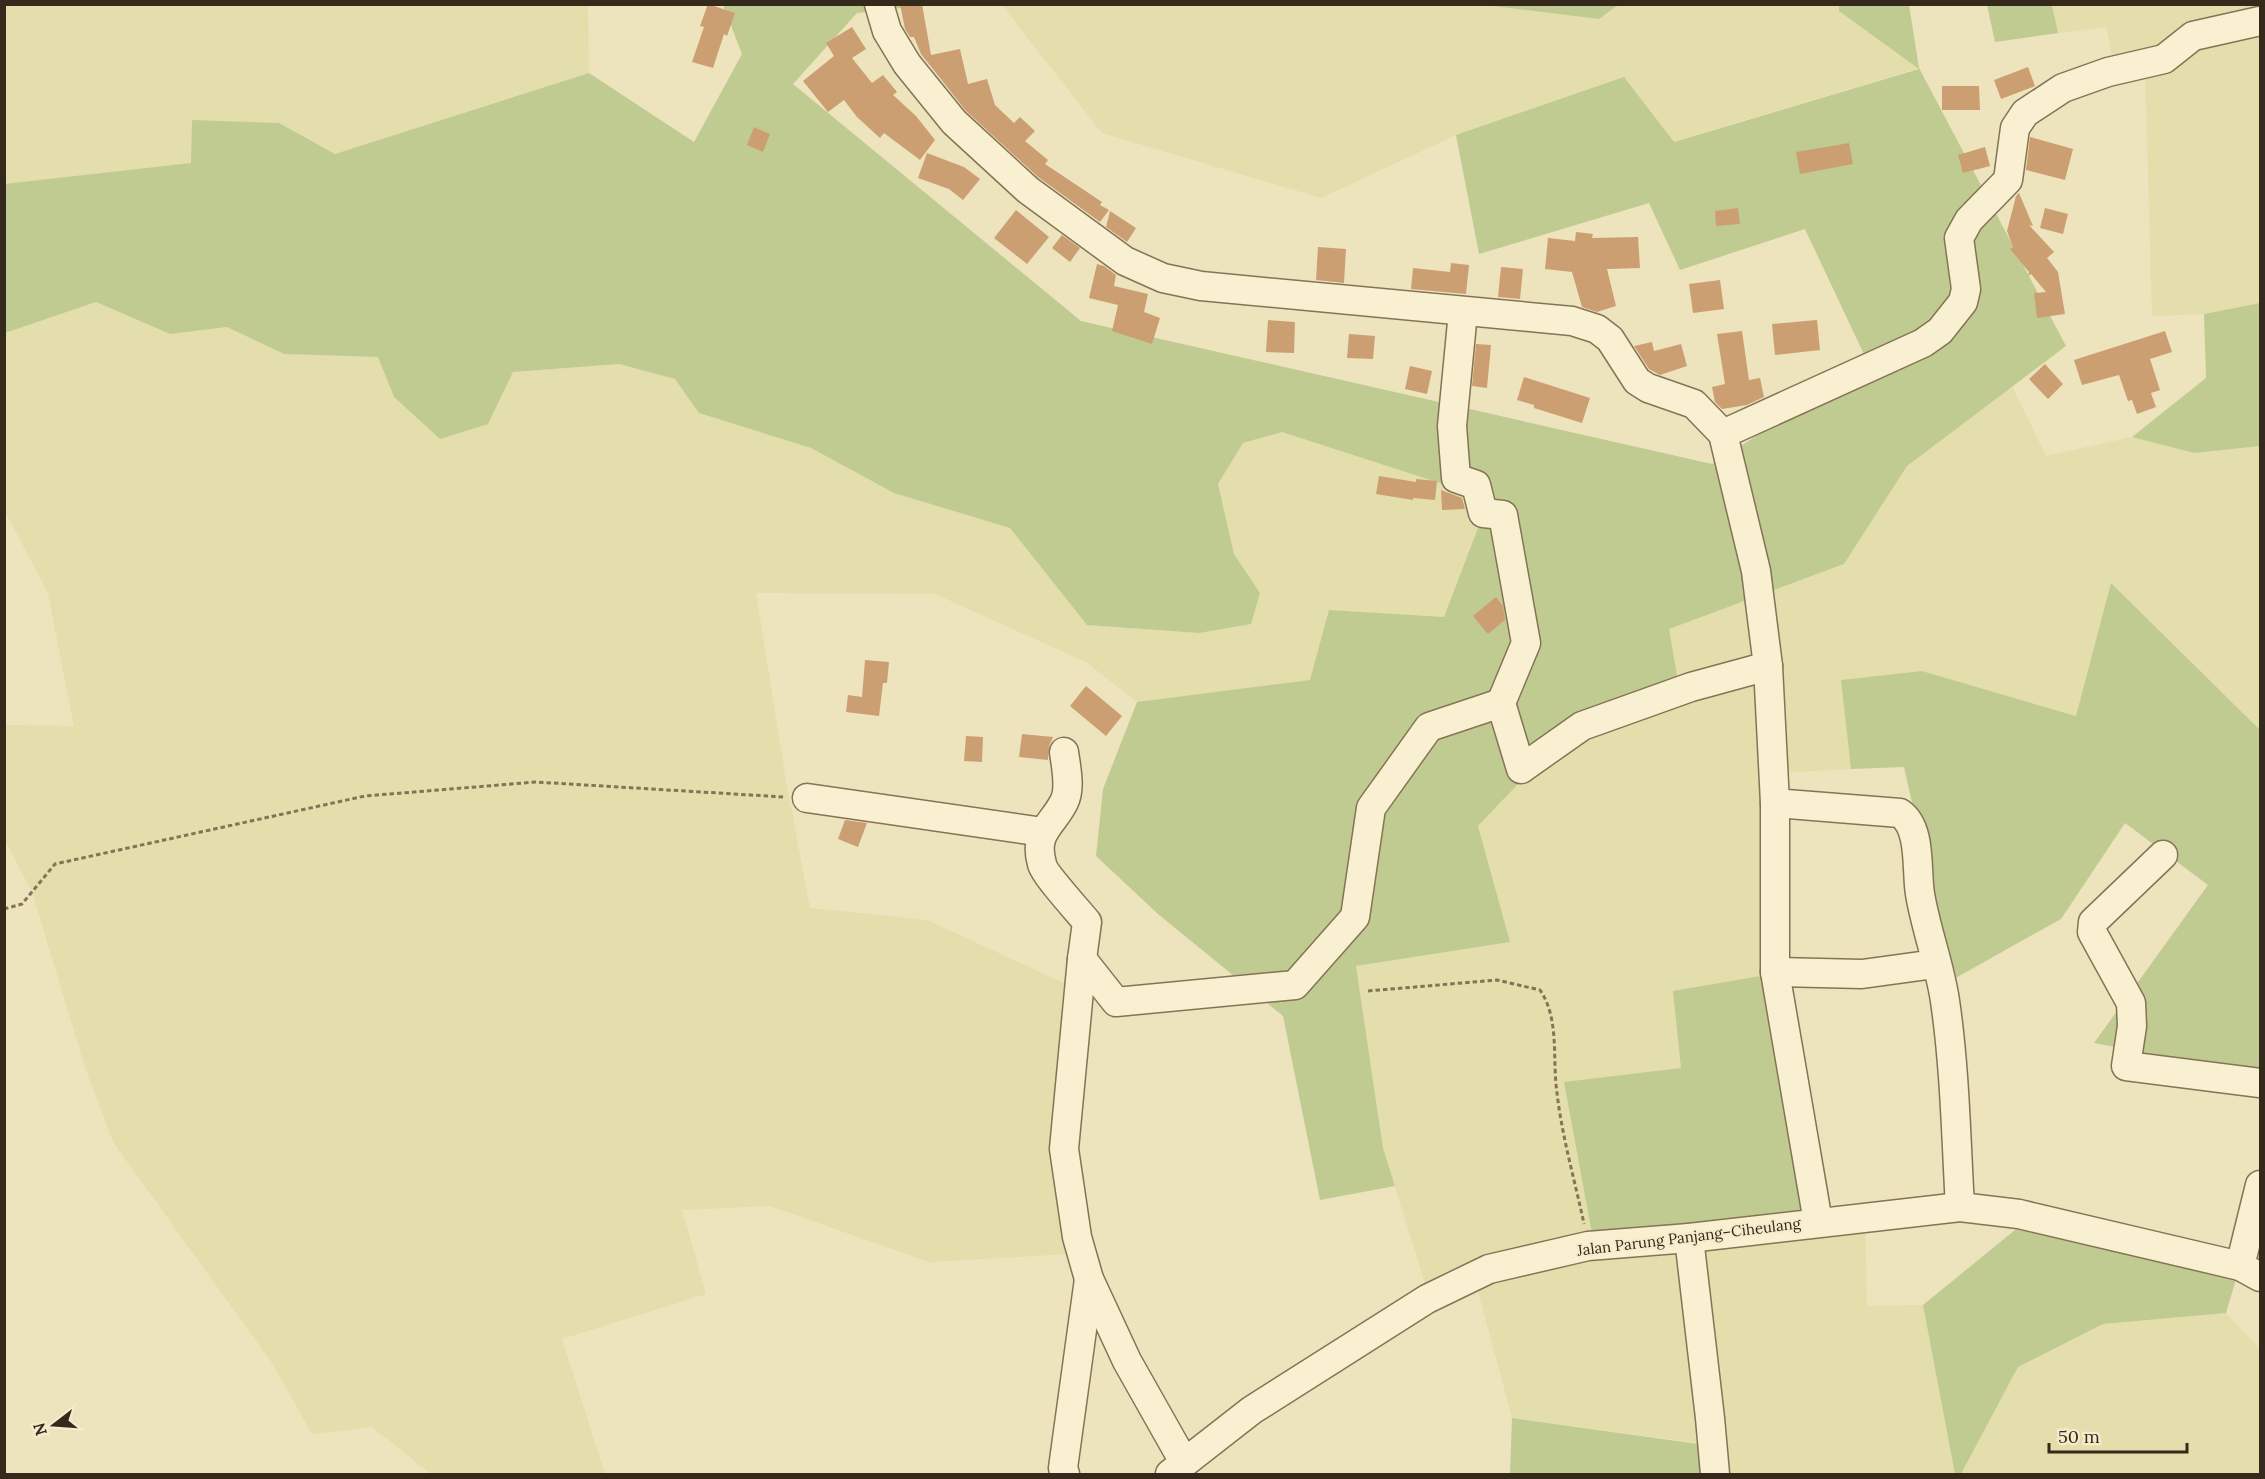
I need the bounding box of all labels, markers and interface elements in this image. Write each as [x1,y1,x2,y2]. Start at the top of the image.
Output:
street label: Jalan Parung Panjang–Ciheulang [1575,1213,1803,1260]
north arrow [24,1395,84,1455]
scale bar [2049,1416,2187,1454]
text: N [28,1421,51,1438]
text: 50 m [2058,1425,2100,1448]

